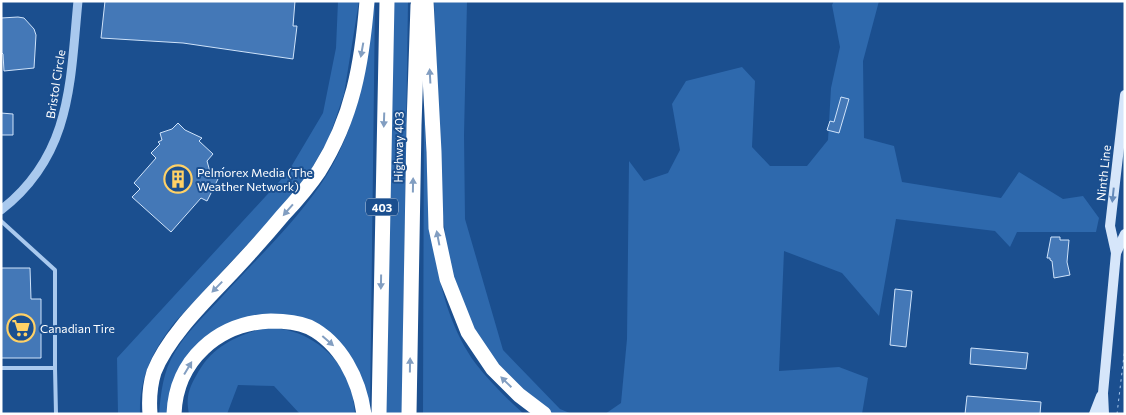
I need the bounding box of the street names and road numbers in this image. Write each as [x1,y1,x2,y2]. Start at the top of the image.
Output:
street label: Bristol Circle [43,49,67,119]
street label: Highway 403 [390,111,406,183]
street label: Ninth Line [1093,144,1113,202]
road number: 403 [366,198,398,216]

